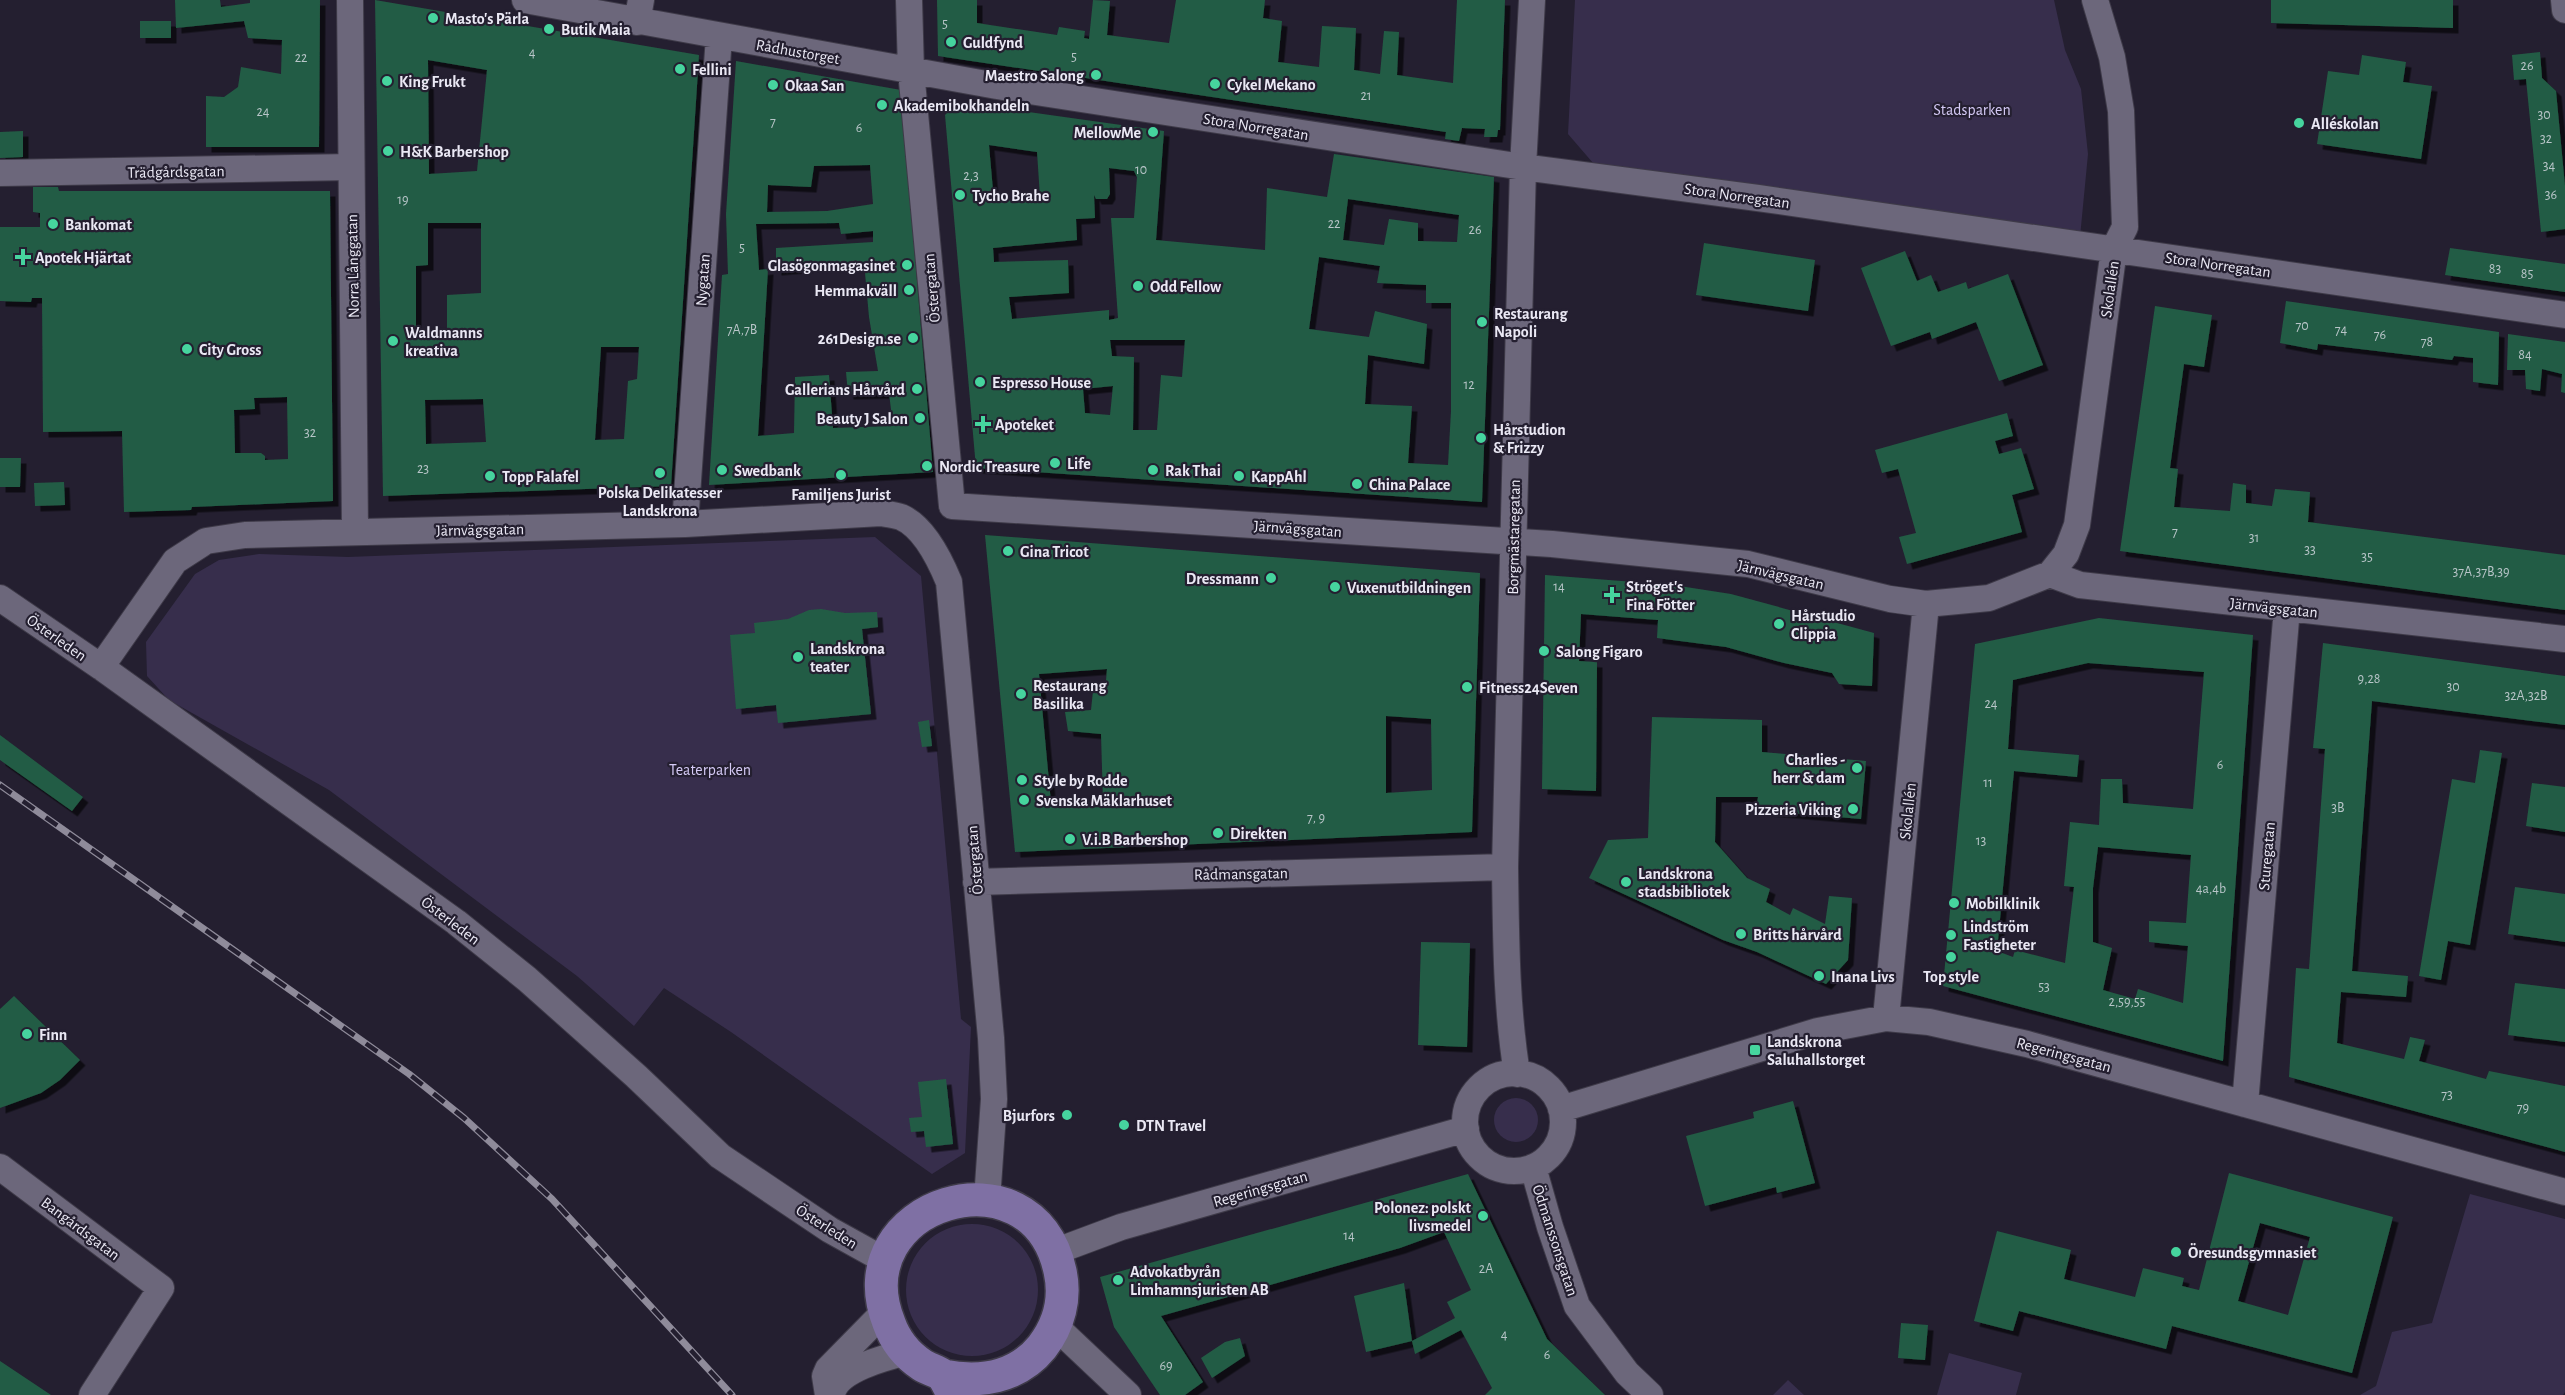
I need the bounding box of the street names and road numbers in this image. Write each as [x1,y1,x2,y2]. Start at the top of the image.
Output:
street label: Rådhustorget [755,37,841,67]
street label: Stora Norregatan [1202,111,1310,143]
street label: Trädgårdsgatan [127,163,225,181]
street label: Stora Norregatan [1683,181,1791,211]
street label: Norra Långgatan [344,214,362,318]
street label: Stora Norregatan [2164,250,2272,280]
street label: Nygatan [693,253,714,307]
street label: Östergatan [919,253,943,323]
street label: Skolallén [2098,260,2122,319]
street label: Borgmästaregatan [1505,479,1523,595]
street label: Järnvägsgatan [1253,518,1342,540]
street label: Järnvägsgatan [436,521,524,539]
street label: Järnvägsgatan [1736,557,1826,593]
street label: Järnvägsgatan [2229,595,2319,621]
street label: Österleden [24,610,90,664]
street label: Skolallén [1897,782,1919,840]
street label: Sturegatan [2256,821,2278,891]
street label: Östergatan [962,825,986,895]
street label: Rådmansgatan [1194,865,1288,883]
street label: Österleden [418,892,484,948]
street label: Regeringsgatan [2015,1035,2113,1075]
street label: Regeringsgatan [1211,1168,1309,1210]
street label: Ödmanssonsgatan [1530,1182,1582,1298]
street label: Bangårdsgatan [38,1194,123,1263]
street label: Österleden [793,1200,861,1252]

